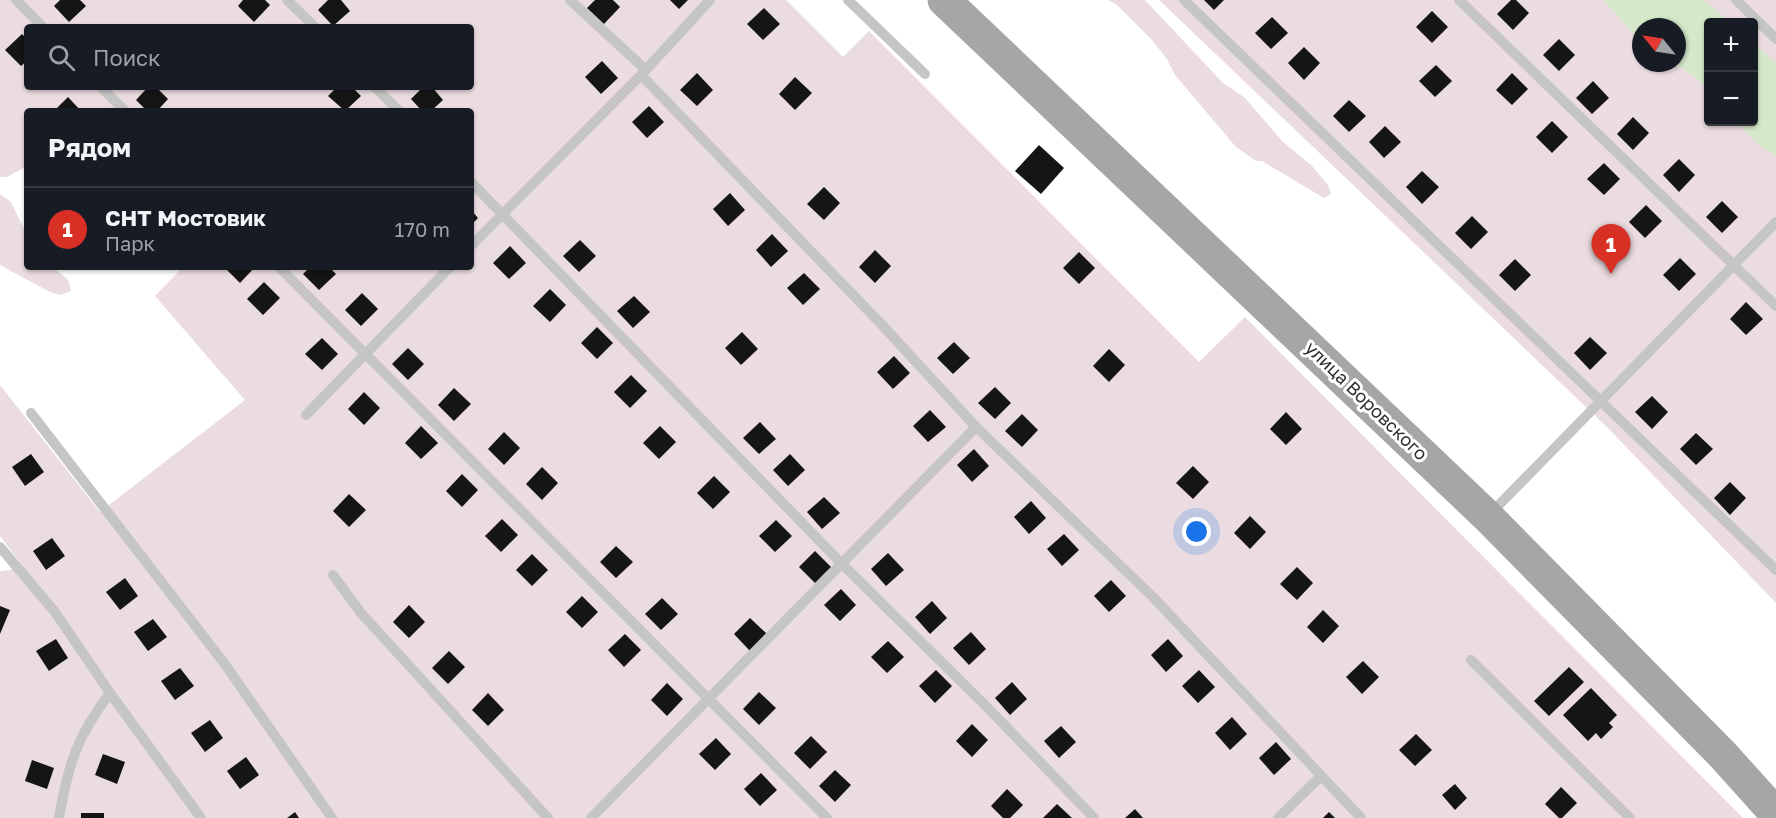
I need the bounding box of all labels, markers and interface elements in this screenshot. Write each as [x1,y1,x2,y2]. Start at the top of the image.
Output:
north arrow [1632,18,1686,72]
map controls [1704,18,1758,126]
button: + [1704,18,1758,72]
search box [24,24,474,90]
icon: search [45,41,78,74]
text: Поиск [93,44,161,71]
button: − [1704,72,1758,126]
text: Рядом [48,132,131,163]
text: СНТ Мостовик [105,204,266,231]
text: 1 [62,217,73,241]
text: 170 m [395,217,450,241]
pin: 1 [1592,224,1630,274]
text: Парк [105,231,155,255]
street label: улица Воровского [1301,336,1432,464]
your location [1182,517,1211,546]

